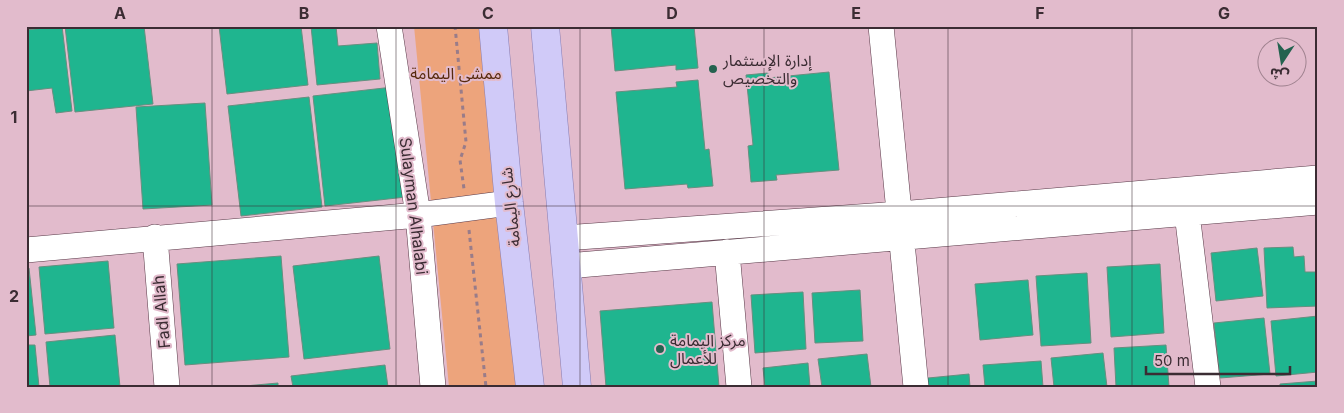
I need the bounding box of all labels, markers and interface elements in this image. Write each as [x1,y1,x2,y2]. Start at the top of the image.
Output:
text: A [114,3,126,23]
text: B [299,3,309,23]
text: C [482,3,494,23]
text: D [666,3,678,23]
text: E [851,3,861,23]
text: F [1035,3,1045,23]
text: G [1218,3,1230,23]
north arrow [1256,38,1306,88]
place label: إدارة الإستثمار والتخصيص [722,50,812,88]
park label: ممشى اليمامة [410,63,502,83]
marker: إدارة الإستثمار والتخصيص [707,63,719,75]
text: ش [1268,65,1290,86]
text: 1 [11,107,17,127]
street label: Sulayman Alhalabi [396,136,432,276]
street label: شارع اليمامة [496,166,527,248]
street label: Fadl Allah [148,275,174,349]
text: 2 [9,286,19,306]
place label: مركز اليمامة للأعمال [670,330,746,369]
marker: مركز اليمامة للأعمال [654,343,666,355]
scale bar [1146,343,1290,375]
text: 50 m [1154,351,1190,370]

